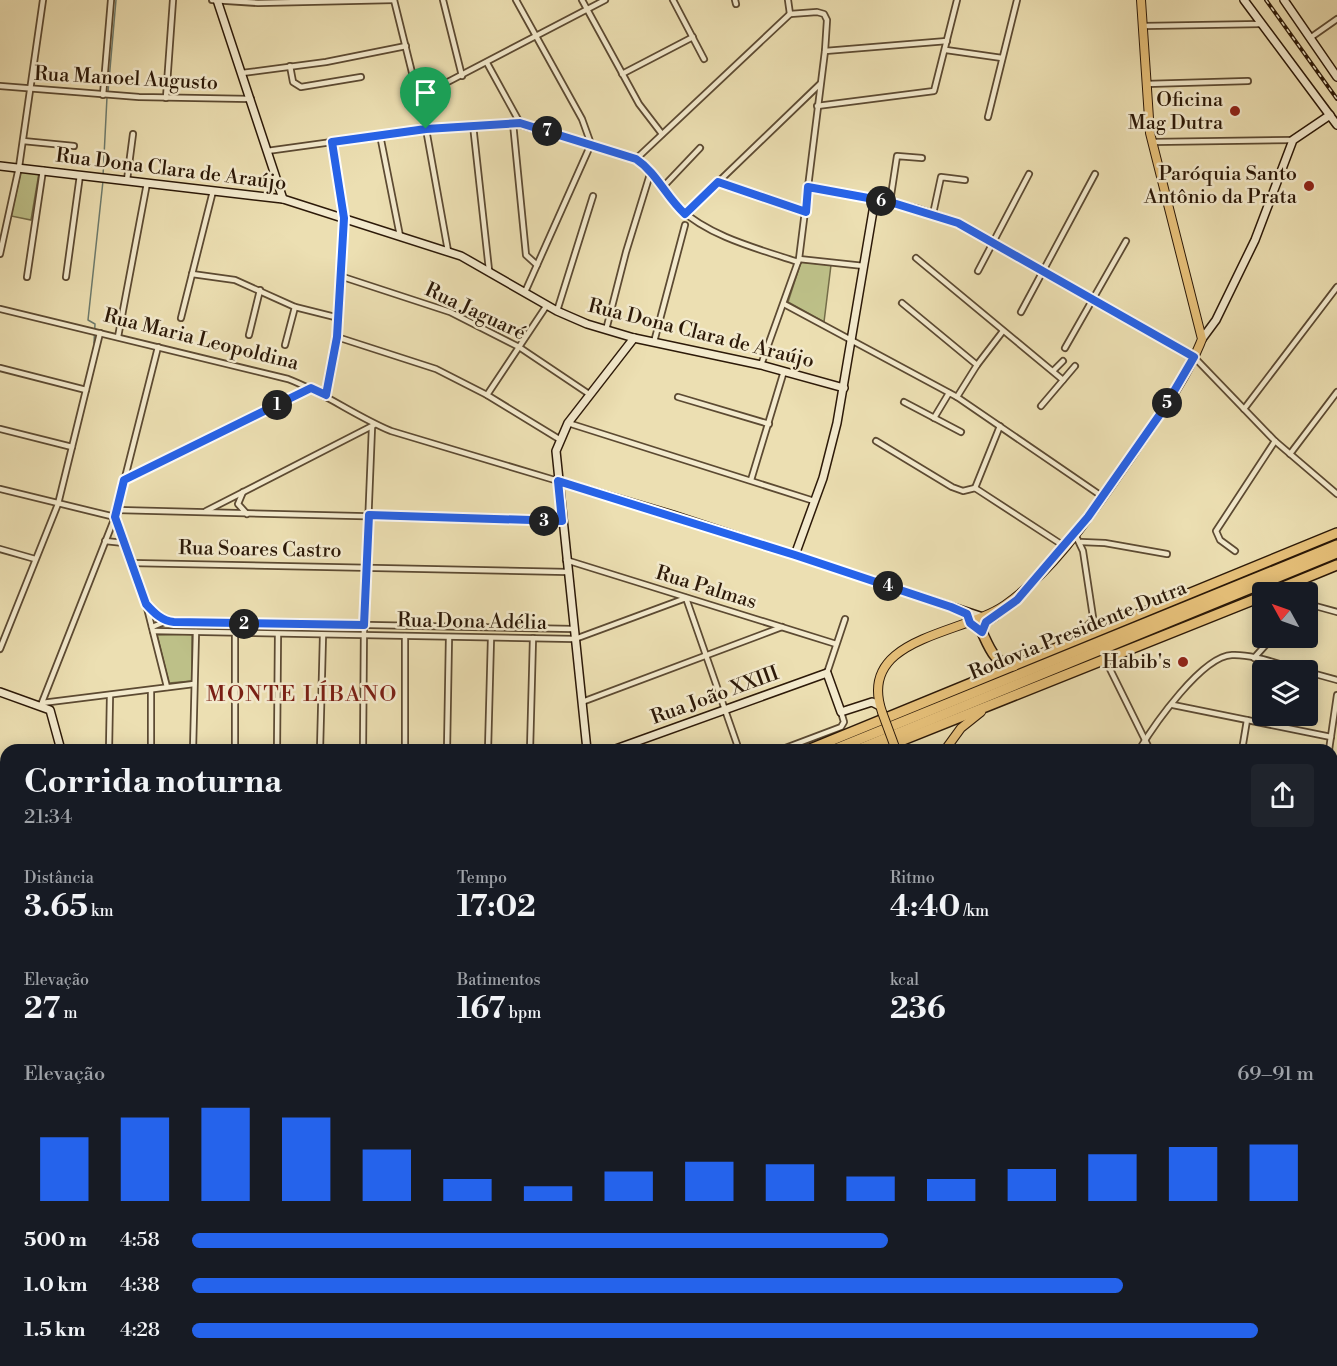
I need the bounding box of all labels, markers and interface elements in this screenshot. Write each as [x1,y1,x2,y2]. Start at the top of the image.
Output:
street label: Rua Manoel Augusto [33,62,219,96]
pin [400,67,451,129]
icon: arrive [409,76,442,109]
place label: Oficina Mag Dutra [1128,88,1224,136]
marker: Oficina Mag Dutra [1228,104,1242,118]
pin: 7 [532,116,562,146]
text: 7 [542,121,552,141]
street label: Rua Dona Clara de Araújo [54,143,288,197]
place label: Paróquia Santo Antônio da Prata [1143,162,1298,210]
marker: Paróquia Santo Antônio da Prata [1302,179,1316,193]
pin: 6 [866,186,896,216]
text: 6 [876,191,886,211]
street label: Rua Jaguaré [421,278,529,346]
street label: Rua Dona Clara de Araújo [585,294,817,374]
street label: Rua Maria Leopoldina [101,304,302,377]
pin: 5 [1152,388,1182,418]
pin: 1 [262,390,292,420]
text: 5 [1162,393,1172,413]
text: 1 [273,395,281,415]
pin: 3 [529,506,559,536]
text: 3 [539,511,549,531]
street label: Rua Soares Castro [178,536,342,564]
street label: Rua Palmas [652,561,760,615]
pin: 4 [873,571,903,601]
street label: Rodovia Presidente Dutra [965,575,1191,686]
text: 4 [883,576,893,596]
north arrow [1252,582,1318,648]
map controls [1252,582,1318,726]
street label: Rua Dona Adélia [397,608,548,636]
pin: 2 [229,609,259,639]
text: 2 [239,614,249,634]
place label: Habib's [1102,650,1171,675]
marker: Habib's [1176,655,1190,669]
button: layers [1252,660,1318,726]
street label: Rua João XXIII [648,661,783,731]
district label: MONTE LÍBANO [206,680,398,708]
text: Corrida noturna [24,762,282,803]
button: share [1251,764,1314,827]
text: 21:34 [24,805,72,830]
text: Distância [24,868,94,888]
text: Tempo [457,868,507,888]
text: Ritmo [890,868,935,888]
text: 3.65 [24,888,88,926]
text: 17:02 [457,888,536,926]
text: 4:40 [890,888,960,926]
text: km [88,901,113,921]
text: /km [960,901,989,921]
text: Elevação [24,970,89,990]
text: Batimentos [457,970,540,990]
text: kcal [890,970,919,990]
text: 27 [24,990,60,1028]
text: 167 [457,990,505,1028]
text: 236 [890,990,946,1028]
text: m [60,1003,78,1023]
text: bpm [505,1003,541,1023]
text: Elevação [24,1062,105,1087]
text: 69–91 m [1237,1062,1314,1087]
text: 500 m [24,1228,87,1253]
text: 4:58 [120,1228,160,1253]
text: 1.0 km [24,1273,88,1298]
text: 4:38 [120,1273,160,1298]
text: 1.5 km [24,1318,85,1343]
text: 4:28 [120,1318,160,1343]

